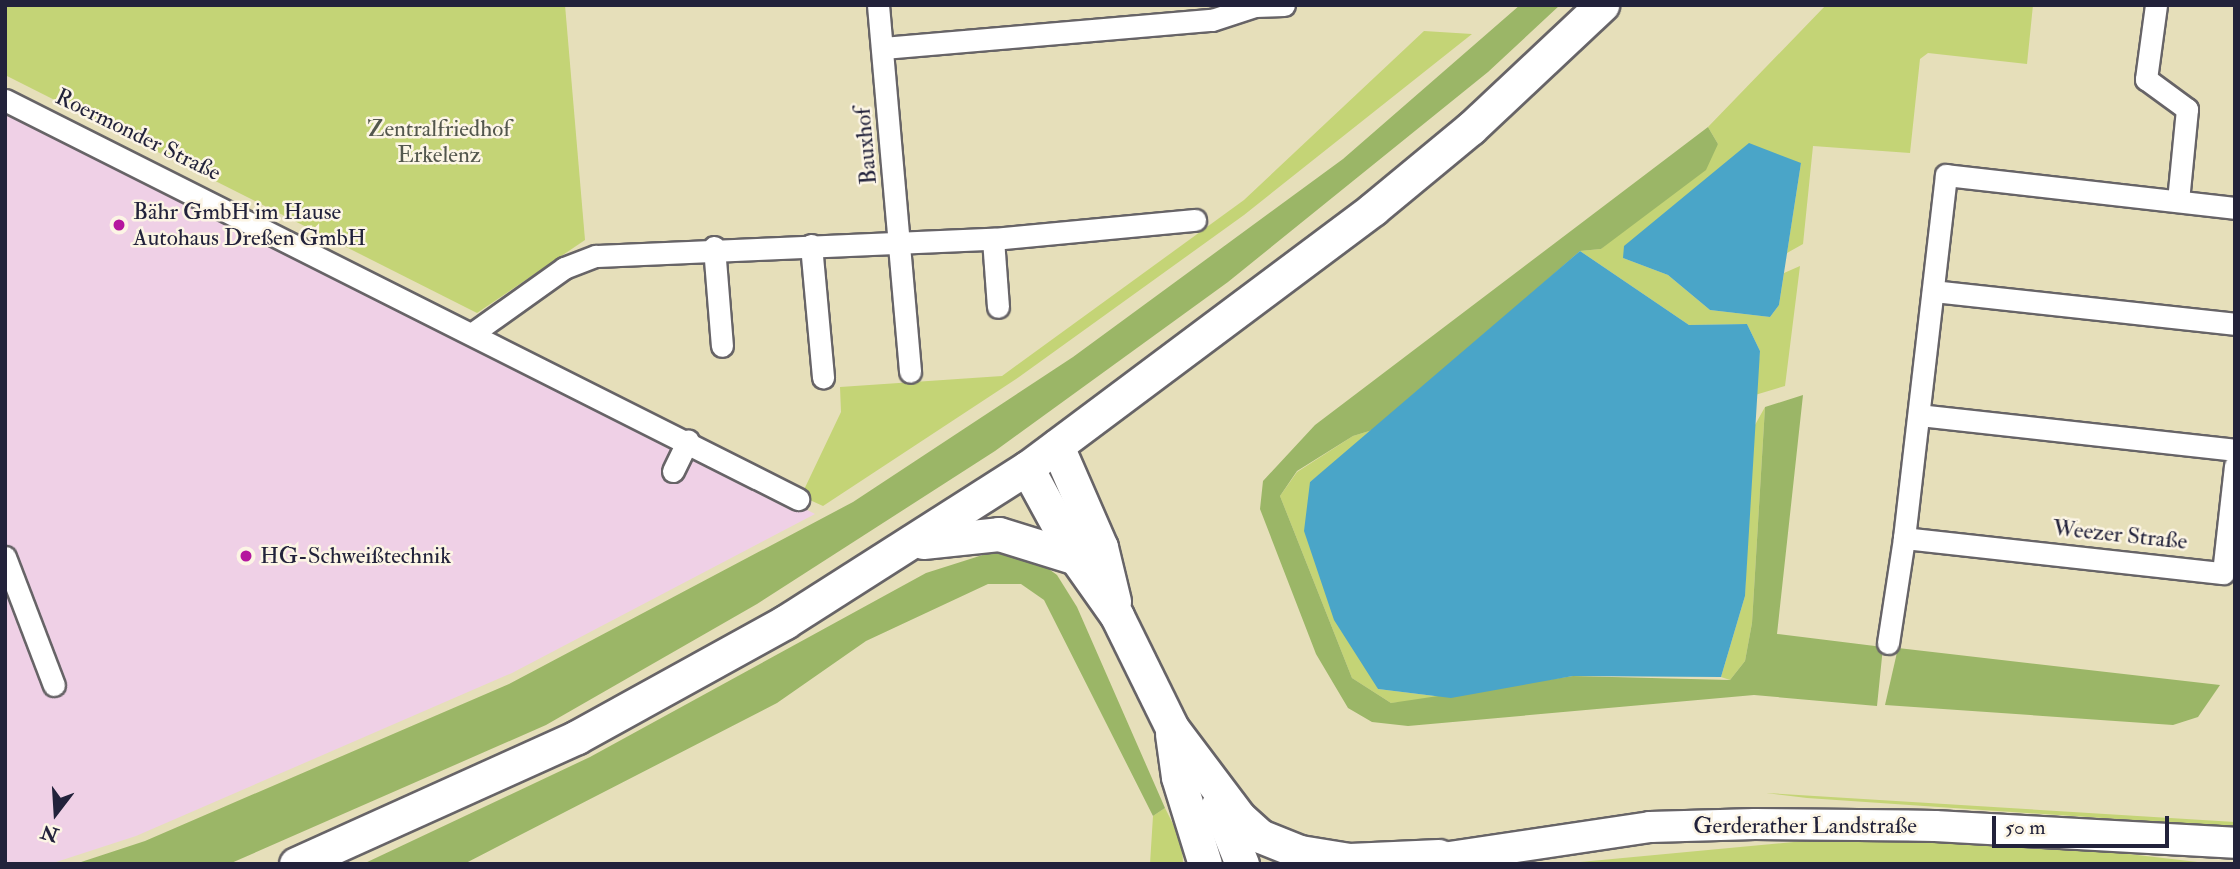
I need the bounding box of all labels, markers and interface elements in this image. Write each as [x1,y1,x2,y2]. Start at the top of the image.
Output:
street label: Roermonder Straße [51,83,225,187]
street label: Bauxhof [849,106,883,186]
park label: Zentralfriedhof Erkelenz [367,115,511,169]
place label: Bähr GmbH im Hause Autohaus Dreßen GmbH [133,198,366,252]
marker: Bähr GmbH im Hause Autohaus Dreßen GmbH [111,217,127,233]
street label: Weezer Straße [2051,514,2189,556]
place label: HG-Schweißtechnik [260,542,451,570]
marker: HG-Schweißtechnik [238,548,254,564]
north arrow [21,778,91,848]
scale bar [1995,802,2172,846]
street label: Gerderather Landstraße [1693,812,1917,840]
text: 50 m [2005,814,2046,841]
text: N [38,819,62,847]

